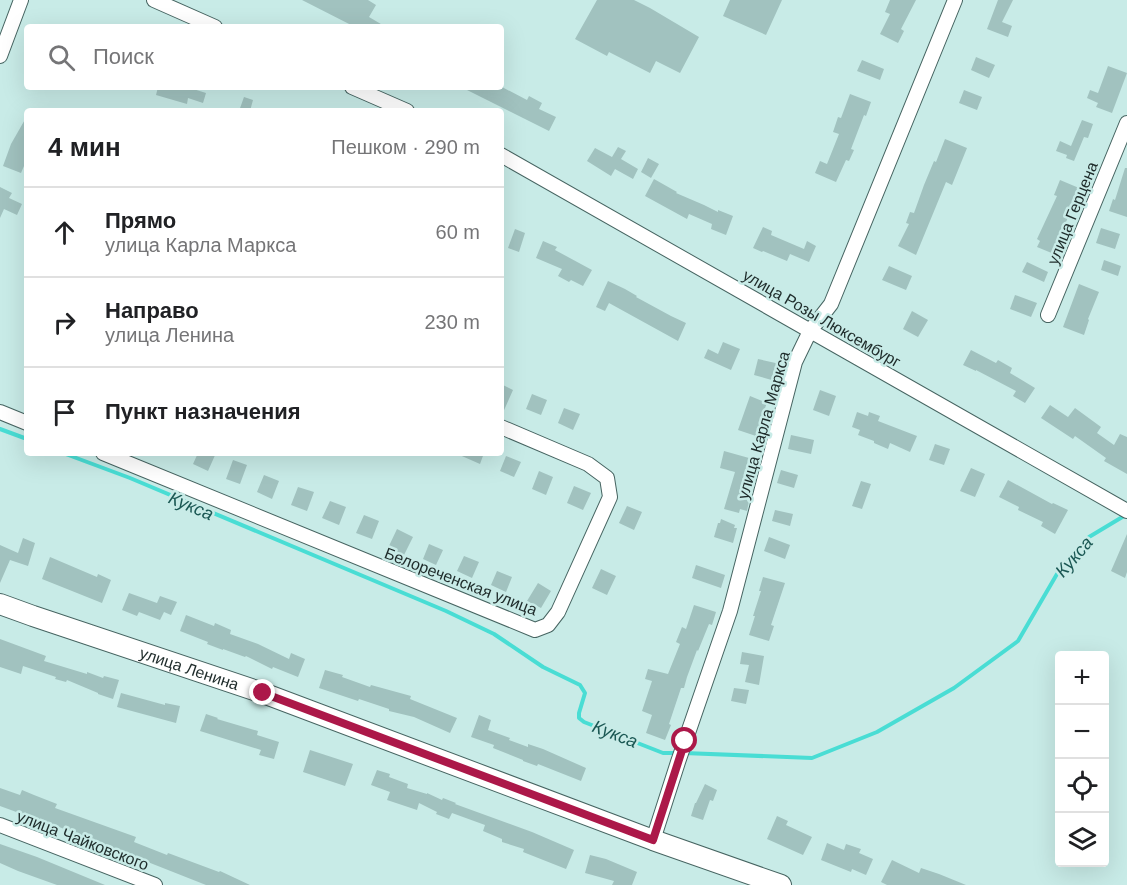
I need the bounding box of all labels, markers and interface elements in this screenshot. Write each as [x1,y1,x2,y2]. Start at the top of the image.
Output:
search box [24,24,504,90]
icon: search [45,41,78,74]
text: Поиск [93,44,154,69]
text: 4 мин [48,132,121,162]
text: Пешком · 290 m [331,136,480,158]
street label: улица Герцена [1044,159,1101,267]
text: Прямо [105,208,176,233]
icon: ahead [48,216,81,249]
text: 60 m [436,221,480,243]
text: улица Карла Маркса [105,234,296,256]
street label: улица Розы Люксембург [740,266,904,371]
text: Направо [105,298,199,323]
icon: right [48,306,81,339]
text: 230 m [424,311,480,333]
text: улица Ленина [105,324,234,346]
street label: улица Карла Маркса [734,349,793,501]
icon: arrive [48,396,81,429]
text: Пункт назначения [105,399,301,424]
water label: Кукса [166,488,216,524]
water label: Кукса [1051,533,1097,581]
street label: Белореченская улица [382,545,540,618]
street label: улица Ленина [137,644,241,693]
map controls [1055,651,1109,867]
button: + [1055,651,1109,705]
route end [249,679,275,705]
button: − [1055,705,1109,759]
water label: Кукса [590,716,640,752]
route start [671,727,697,753]
button: locate [1055,759,1109,813]
street label: улица Чайковского [15,807,151,873]
button: layers [1055,813,1109,867]

